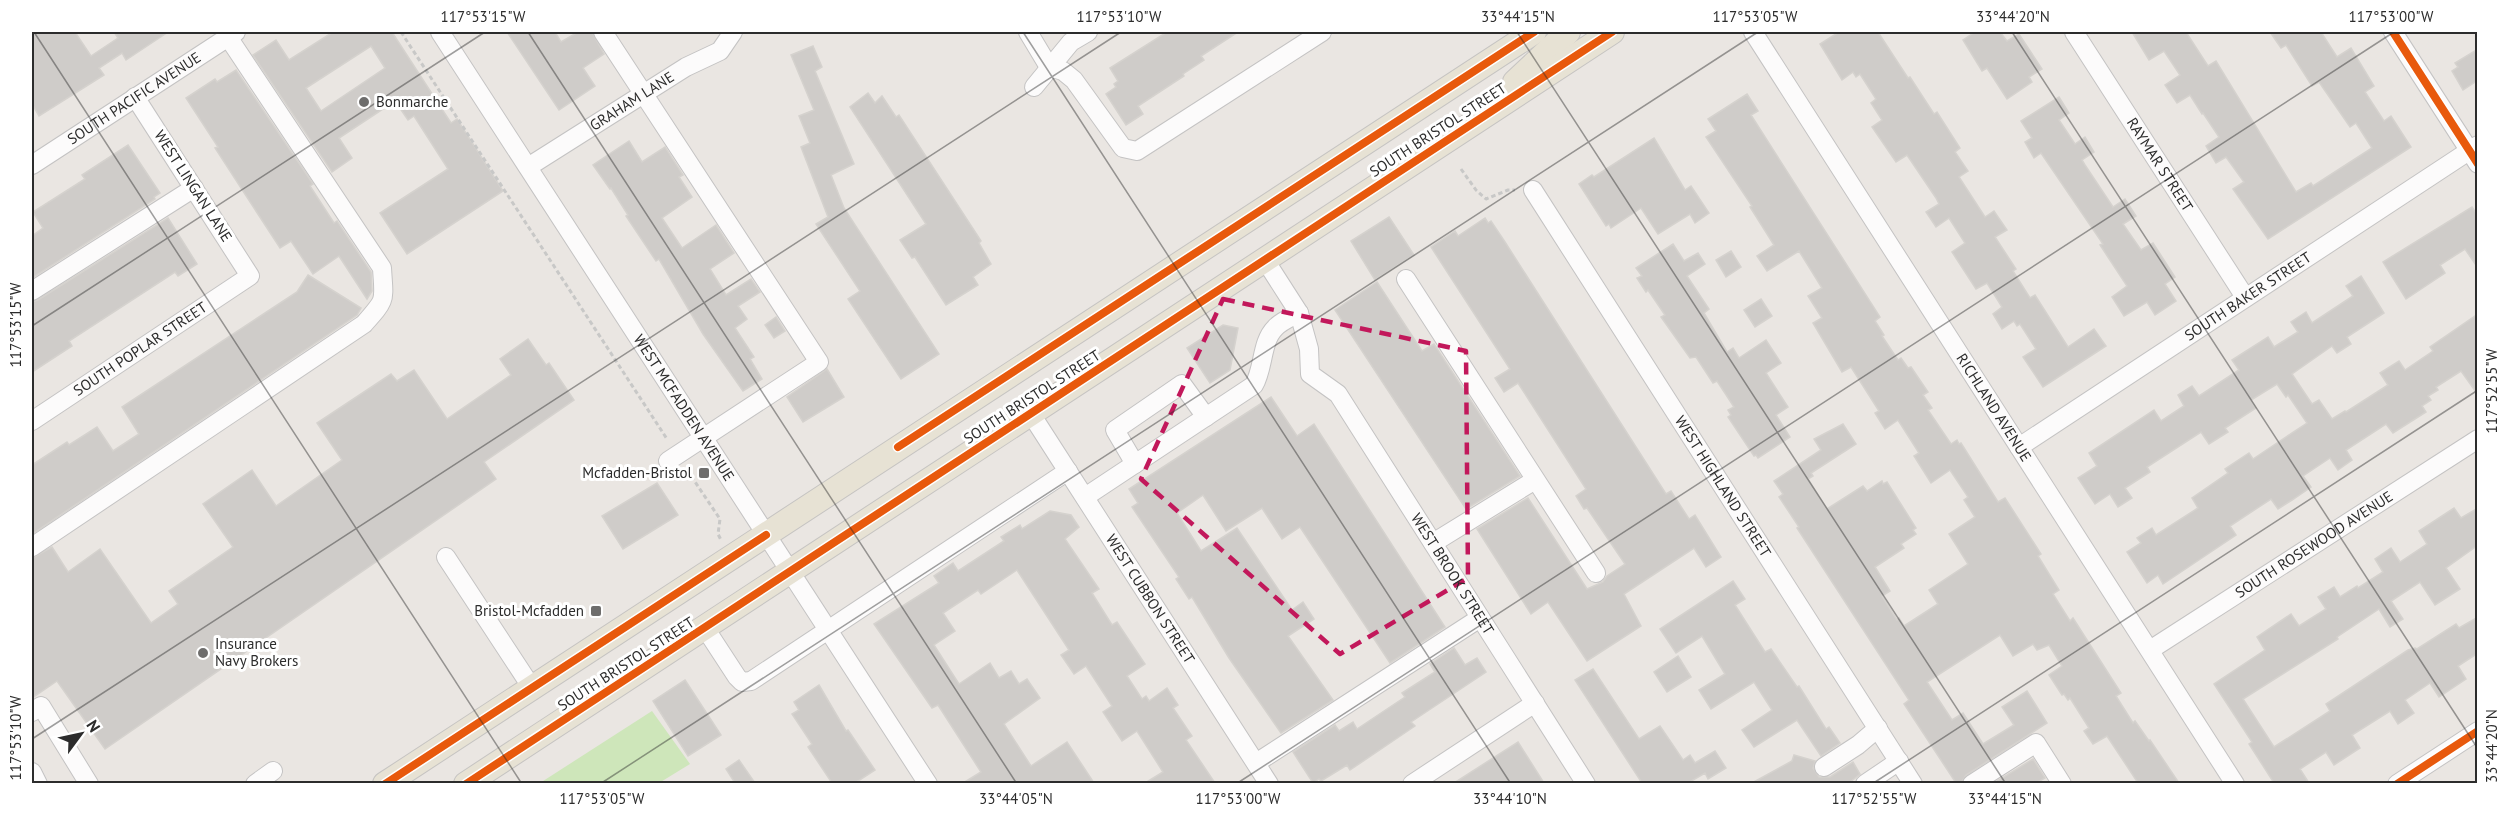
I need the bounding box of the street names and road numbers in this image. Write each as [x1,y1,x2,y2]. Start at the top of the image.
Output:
street label: SOUTH PACIFIC AVENUE [64,48,204,148]
street label: GRAHAM LANE [586,67,677,135]
street label: SOUTH BRISTOL STREET [1366,78,1510,181]
street label: RAYMAR STREET [2123,114,2198,216]
street label: WEST LINGAN LANE [150,126,237,245]
street label: SOUTH BAKER STREET [2181,247,2315,345]
street label: SOUTH POPLAR STREET [70,297,211,400]
street label: WEST MCFADDEN AVENUE [630,331,739,484]
street label: SOUTH BRISTOL STREET [960,345,1104,448]
street label: RICHLAND AVENUE [1952,350,2036,465]
street label: WEST HIGHLAND STREET [1671,412,1776,561]
street label: SOUTH ROSEWOOD AVENUE [2231,486,2396,602]
street label: WEST BROOK STREET [1407,509,1499,638]
street label: WEST CUBBON STREET [1102,530,1199,668]
street label: SOUTH BRISTOL STREET [554,612,698,715]

